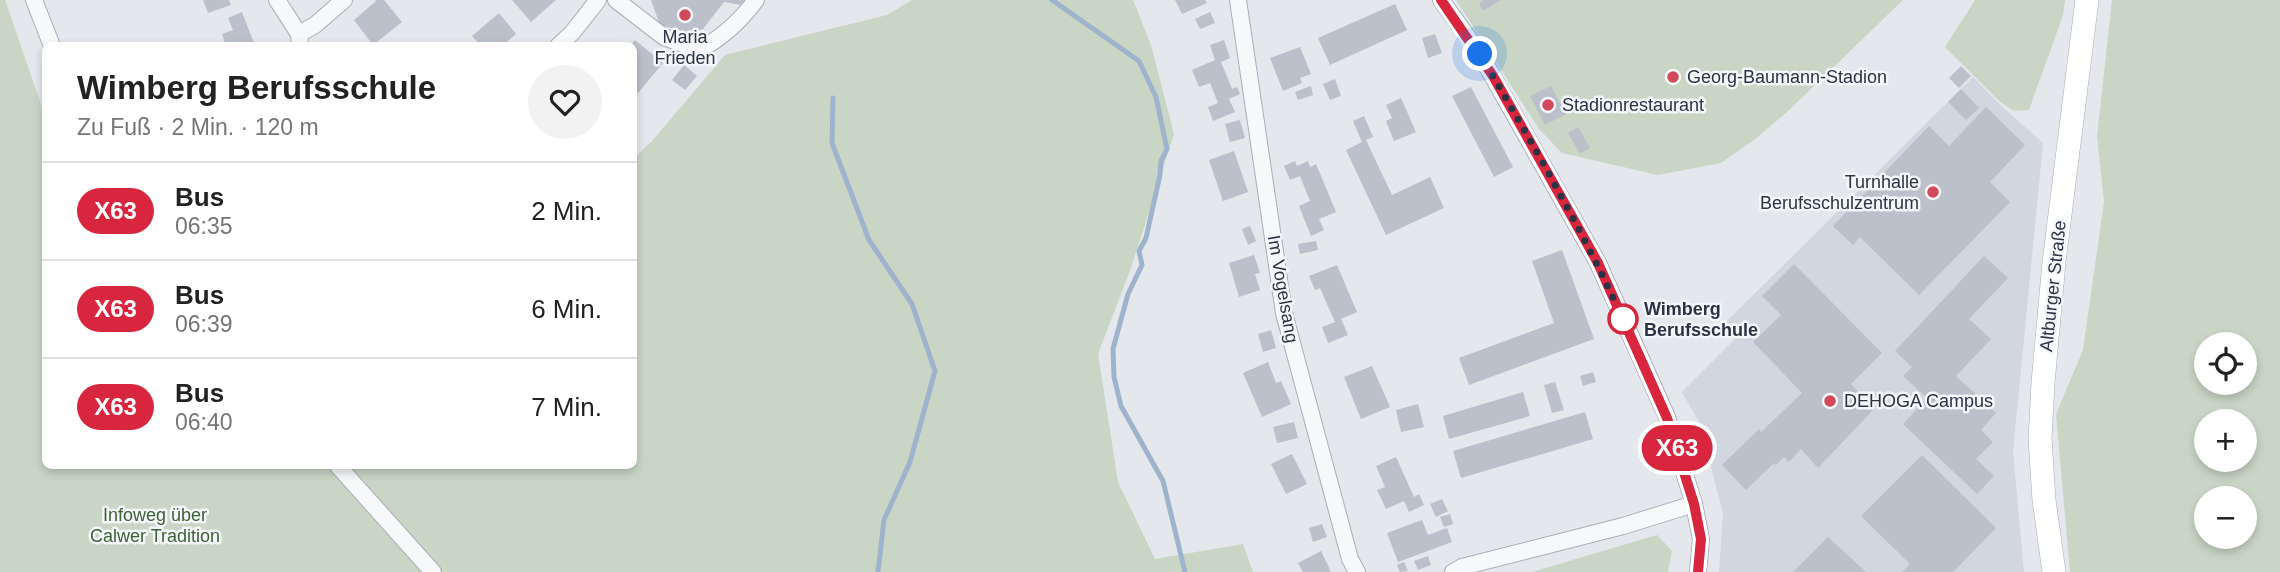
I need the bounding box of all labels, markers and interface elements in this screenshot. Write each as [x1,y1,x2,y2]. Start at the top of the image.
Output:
marker: Maria Frieden [677,7,693,23]
place label: Maria Frieden [654,27,716,68]
your location [1462,36,1497,71]
button: heart [528,65,602,139]
place label: Georg-Baumann-Stadion [1687,67,1887,87]
text: Wimberg Berufsschule [77,69,436,106]
marker: Georg-Baumann-Stadion [1665,69,1681,85]
place label: Stadionrestaurant [1562,95,1704,115]
marker: Stadionrestaurant [1540,97,1556,113]
text: Zu Fuß · 2 Min. · 120 m [77,114,319,140]
place label: Turnhalle Berufsschulzentrum [1760,172,1919,213]
text: Bus [175,182,224,212]
marker: Turnhalle Berufsschulzentrum [1925,184,1941,200]
text: 2 Min. [531,196,602,226]
text: X63 [94,197,137,224]
text: 06:35 [175,213,233,239]
street label: Altburger Straße [2036,219,2070,353]
street label: Im Vogelsang [1264,234,1302,344]
text: Bus [175,280,224,310]
text: 6 Min. [531,294,602,324]
text: X63 [94,295,137,322]
place label: Wimberg Berufsschule [1644,299,1758,340]
marker: Wimberg Berufsschule [1608,304,1638,334]
text: 06:39 [175,311,233,337]
map controls [2194,332,2257,549]
button: locate [2194,332,2257,395]
text: Bus [175,378,224,408]
place label: DEHOGA Campus [1844,391,1993,411]
text: 7 Min. [531,392,602,422]
text: X63 [94,393,137,420]
marker: DEHOGA Campus [1822,393,1838,409]
text: 06:40 [175,409,233,435]
button: + [2194,409,2257,472]
line badge: X63 [1637,425,1717,471]
text: X63 [1656,434,1698,461]
button: − [2194,486,2257,549]
park label: Infoweg über Calwer Tradition [90,505,220,546]

